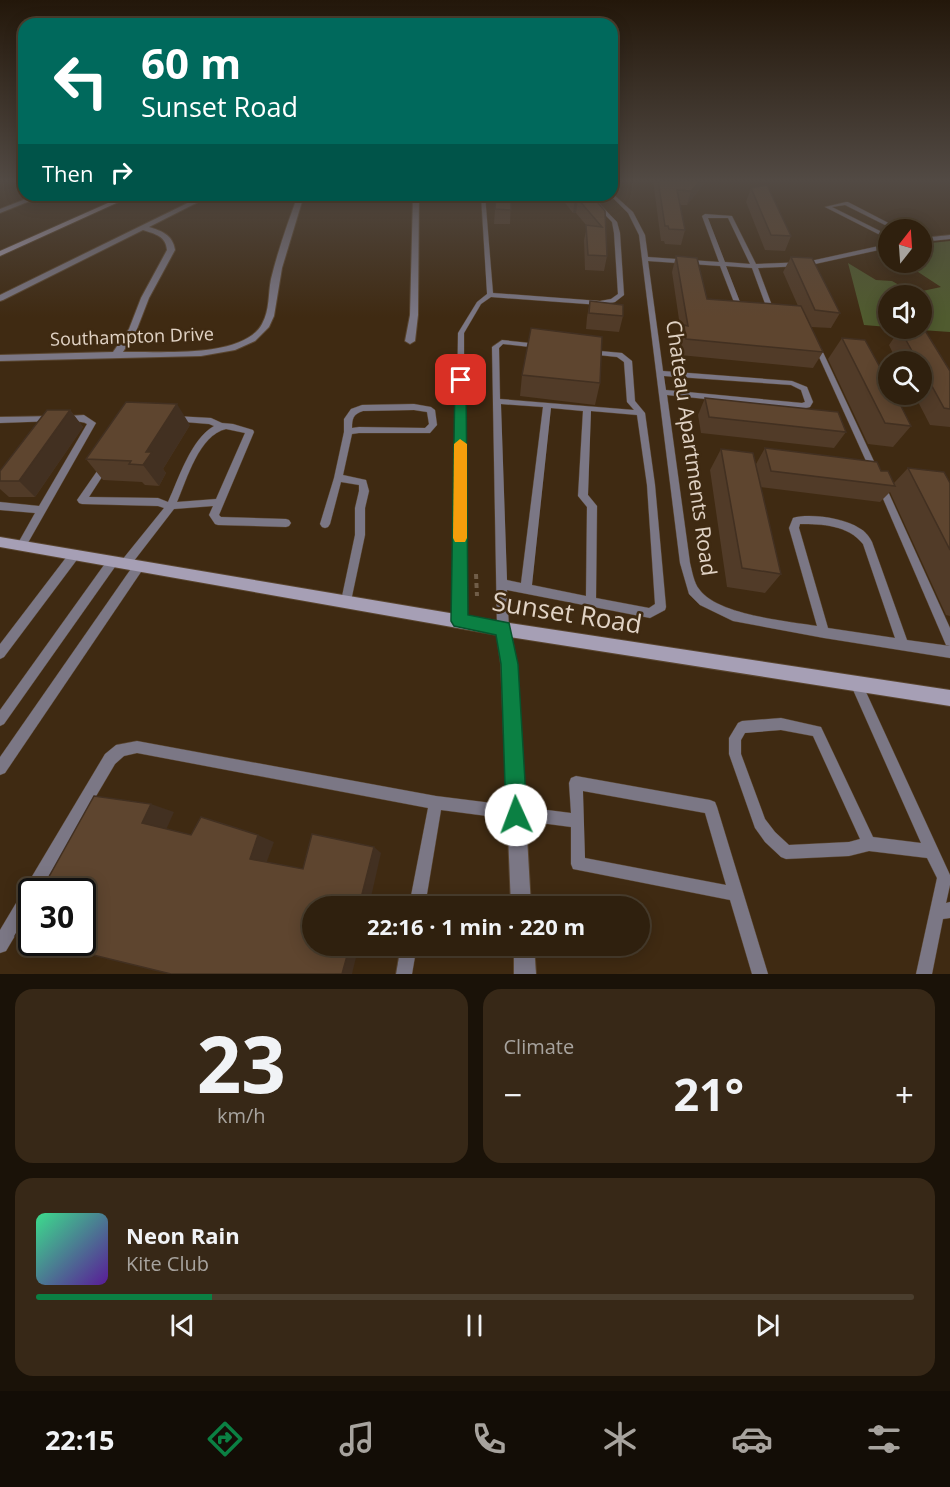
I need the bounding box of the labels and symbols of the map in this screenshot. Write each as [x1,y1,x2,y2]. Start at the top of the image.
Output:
north arrow [878,219,932,273]
street label: Chateau Apartments Road [660,318,724,578]
street label: Southampton Drive [50,321,214,351]
pin [435,354,486,405]
street label: Sunset Road [490,582,645,642]
position arrow [484,783,548,847]
speed limit sign: 30 [18,878,96,956]

